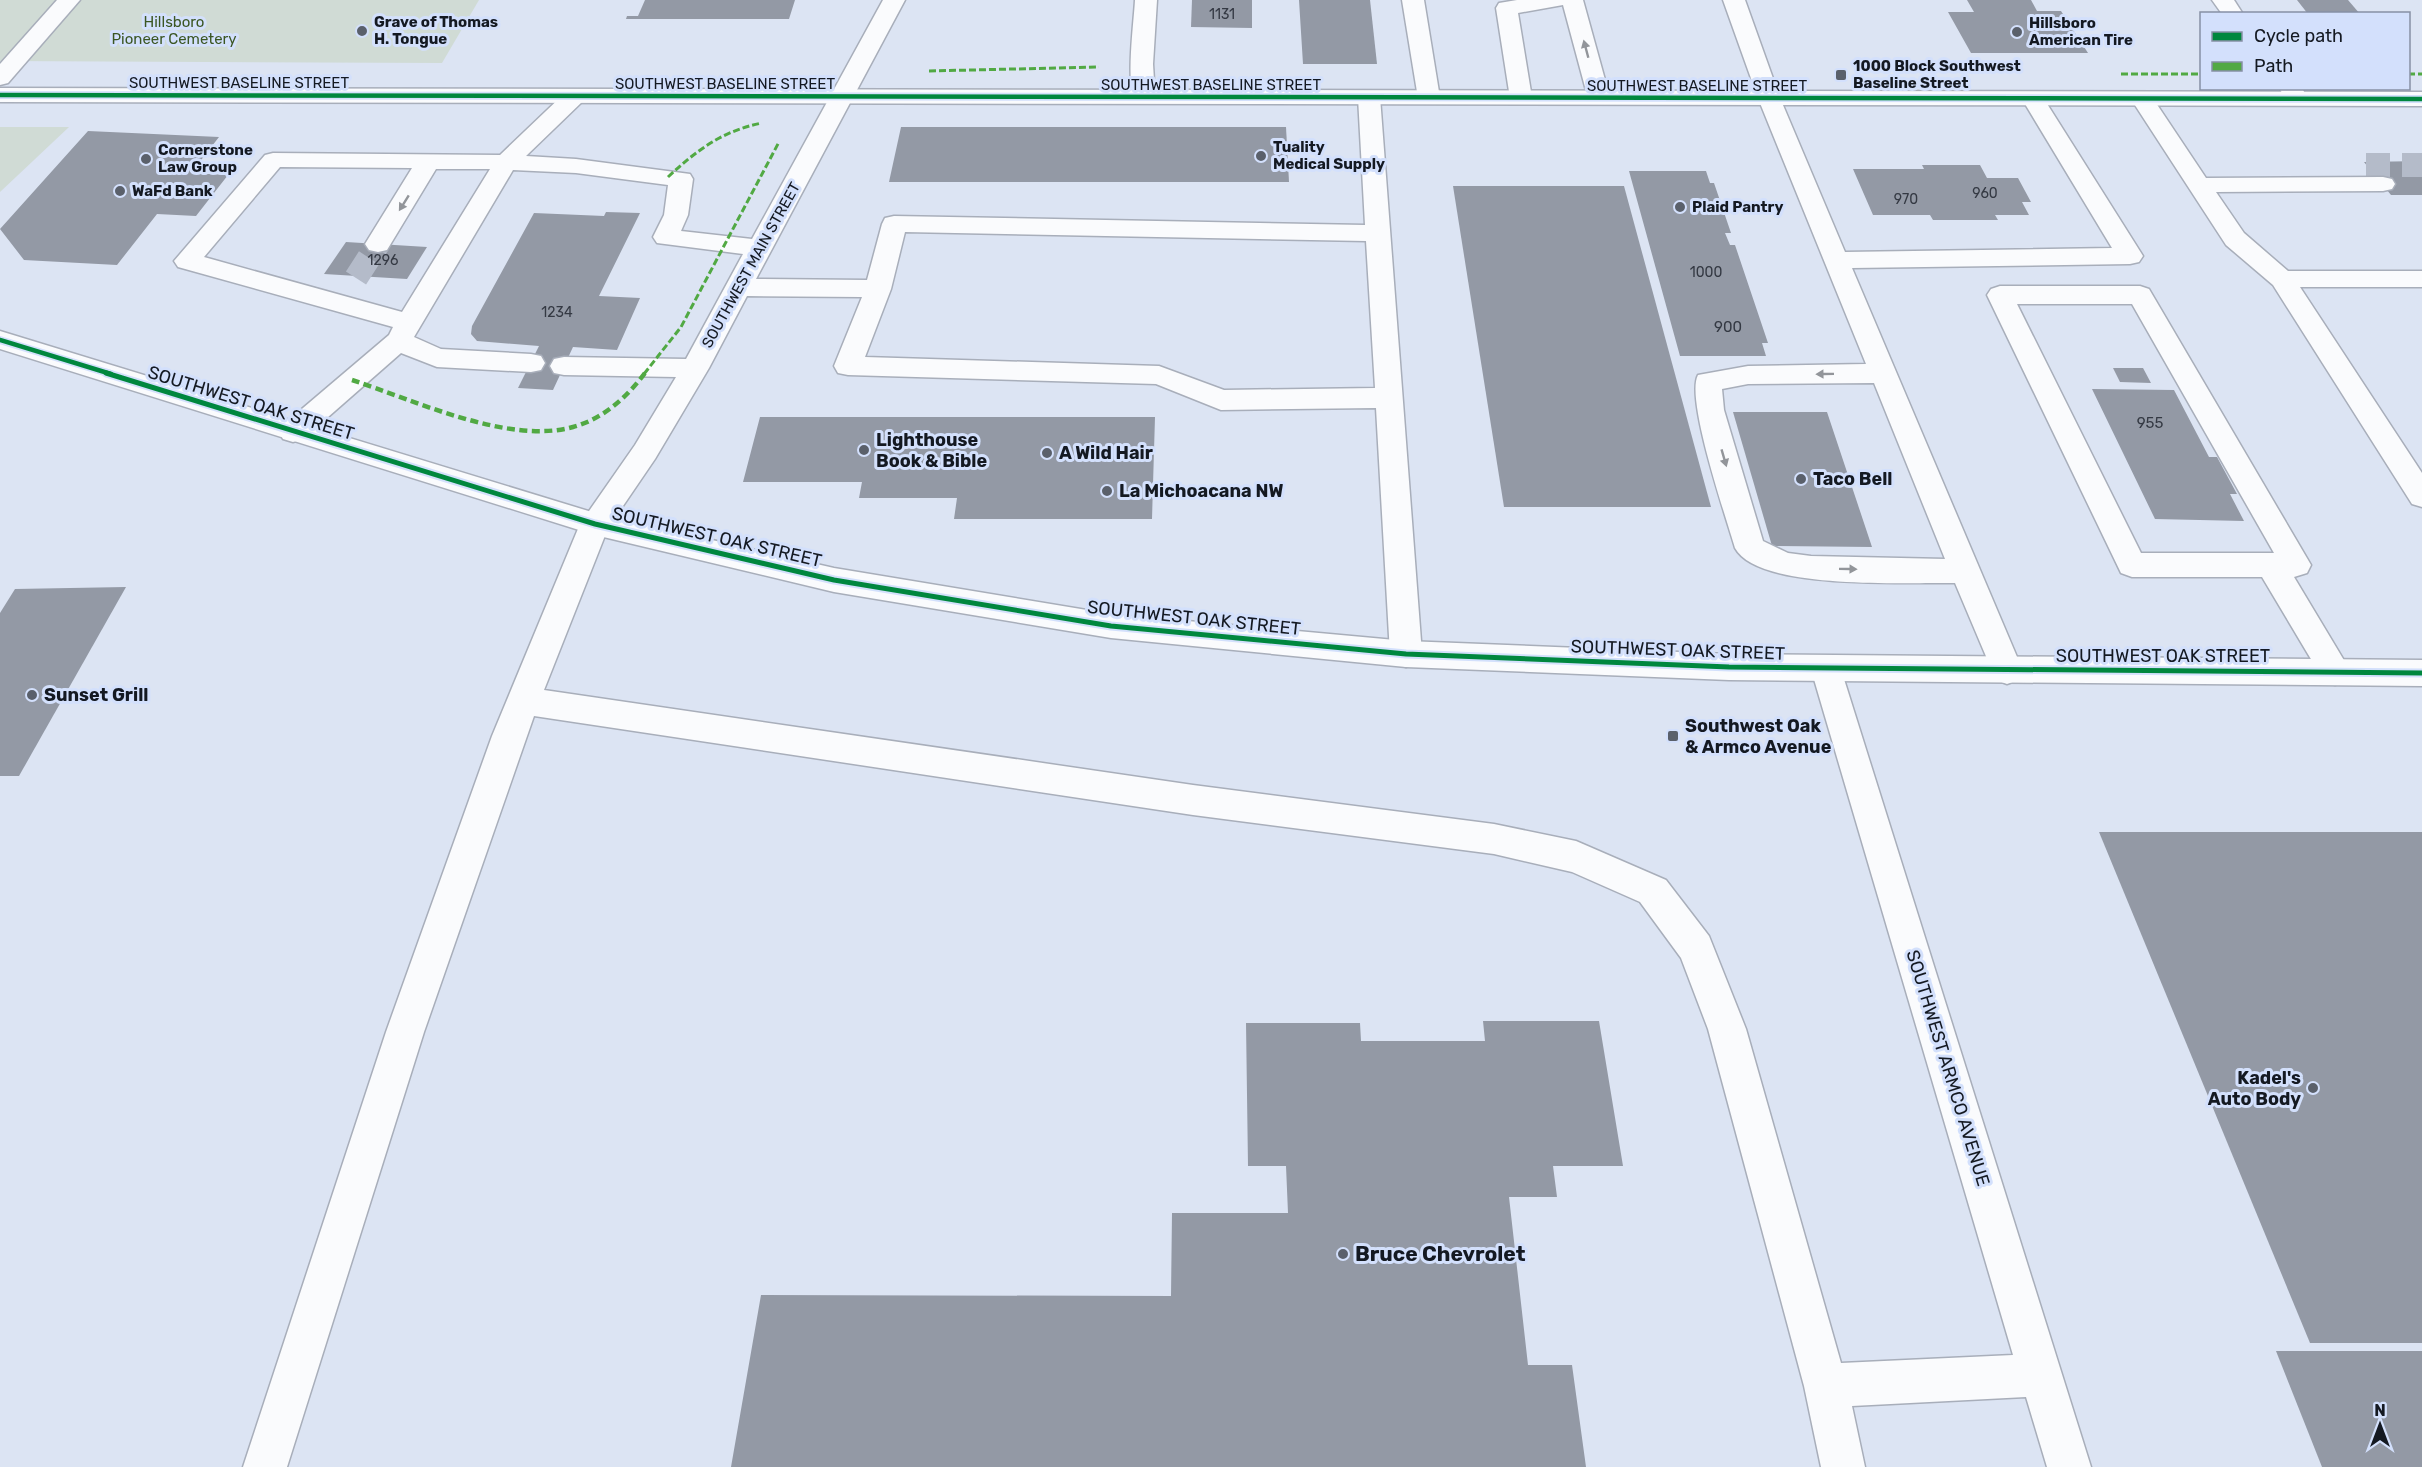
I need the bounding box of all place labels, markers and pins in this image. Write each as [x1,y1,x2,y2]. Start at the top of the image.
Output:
place label: Grave of Thomas H. Tongue [374,13,498,48]
place label: Hillsboro American Tire [2029,14,2133,49]
marker: Grave of Thomas H. Tongue [355,24,369,38]
marker: Hillsboro American Tire [2010,25,2024,39]
place label: 1000 Block Southwest Baseline Street [1853,57,2021,92]
marker: 1000 Block Southwest Baseline Street [1834,68,1848,82]
place label: Tuality Medical Supply [1273,138,1385,173]
place label: Cornerstone Law Group [158,141,253,176]
marker: Tuality Medical Supply [1254,149,1268,163]
marker: Cornerstone Law Group [139,152,153,166]
place label: WaFd Bank [132,182,213,200]
marker: WaFd Bank [113,184,127,198]
place label: Plaid Pantry [1692,198,1783,216]
marker: Plaid Pantry [1673,200,1687,214]
place label: Lighthouse Book & Bible [876,429,987,472]
place label: A Wild Hair [1059,442,1153,464]
marker: Lighthouse Book & Bible [857,443,871,457]
marker: A Wild Hair [1040,446,1054,460]
place label: Taco Bell [1813,468,1892,490]
marker: Taco Bell [1794,472,1808,486]
place label: La Michoacana NW [1119,480,1283,502]
marker: La Michoacana NW [1100,484,1114,498]
place label: Sunset Grill [44,684,148,706]
marker: Sunset Grill [25,688,39,702]
place label: Southwest Oak & Armco Avenue [1685,715,1832,758]
marker: Southwest Oak & Armco Avenue [1666,729,1680,743]
place label: Kadel's Auto Body [2208,1067,2301,1110]
marker: Kadel's Auto Body [2306,1081,2320,1095]
place label: Bruce Chevrolet [1355,1241,1526,1266]
marker: Bruce Chevrolet [1336,1247,1350,1261]

